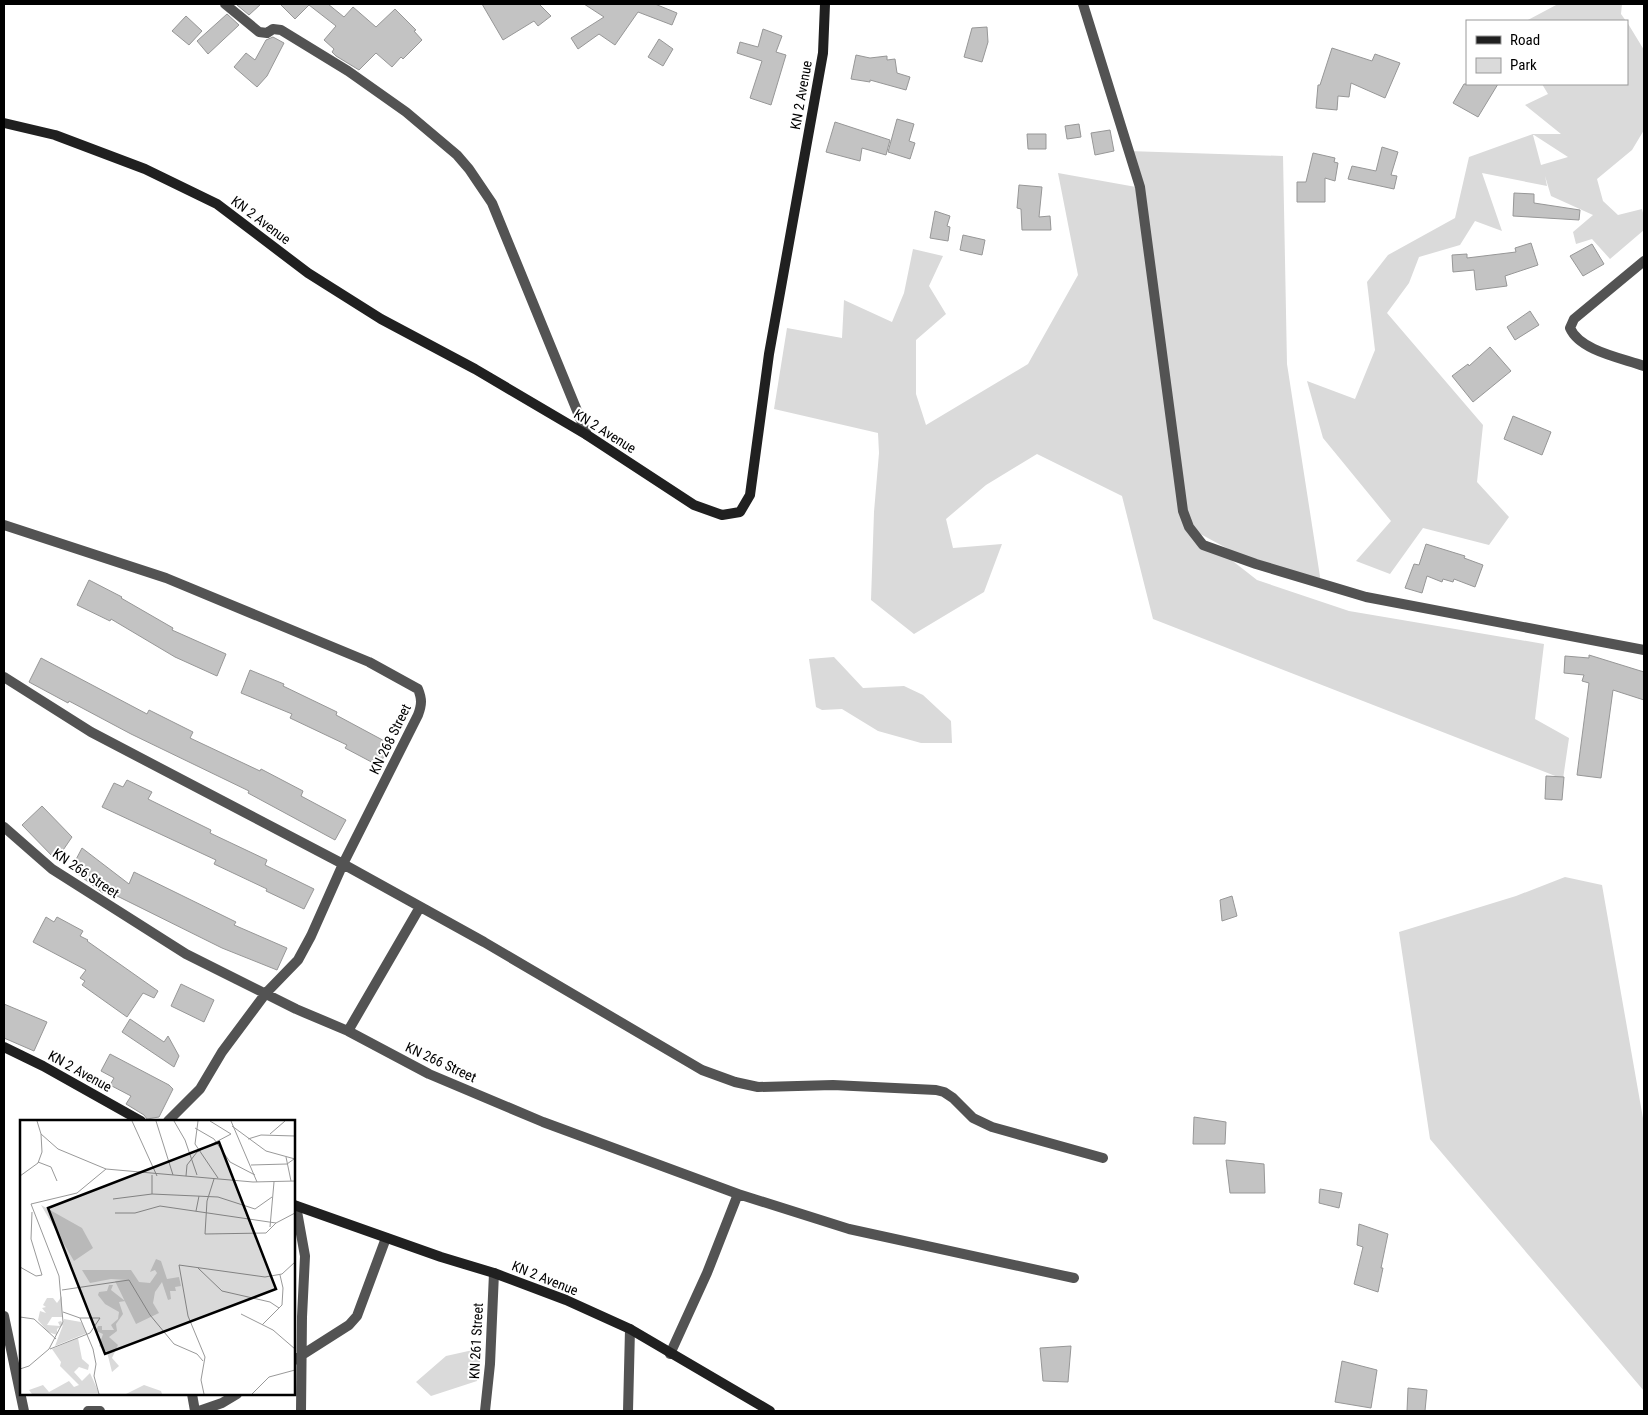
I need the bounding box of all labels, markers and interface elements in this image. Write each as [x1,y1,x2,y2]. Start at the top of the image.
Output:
legend [1466,20,1628,85]
text: Road [1510,31,1540,49]
text: Park [1510,56,1537,74]
street label: KN 2 Avenue [787,59,815,131]
street label: KN 2 Avenue [228,193,294,248]
street label: KN 2 Avenue [571,406,639,457]
street label: KN 268 Street [366,701,414,777]
street label: KN 266 Street [50,845,122,901]
street label: KN 266 Street [403,1039,479,1085]
street label: KN 2 Avenue [46,1047,115,1095]
inset map [20,1120,295,1395]
street label: KN 2 Avenue [510,1257,581,1299]
street label: KN 261 Street [466,1302,486,1380]

